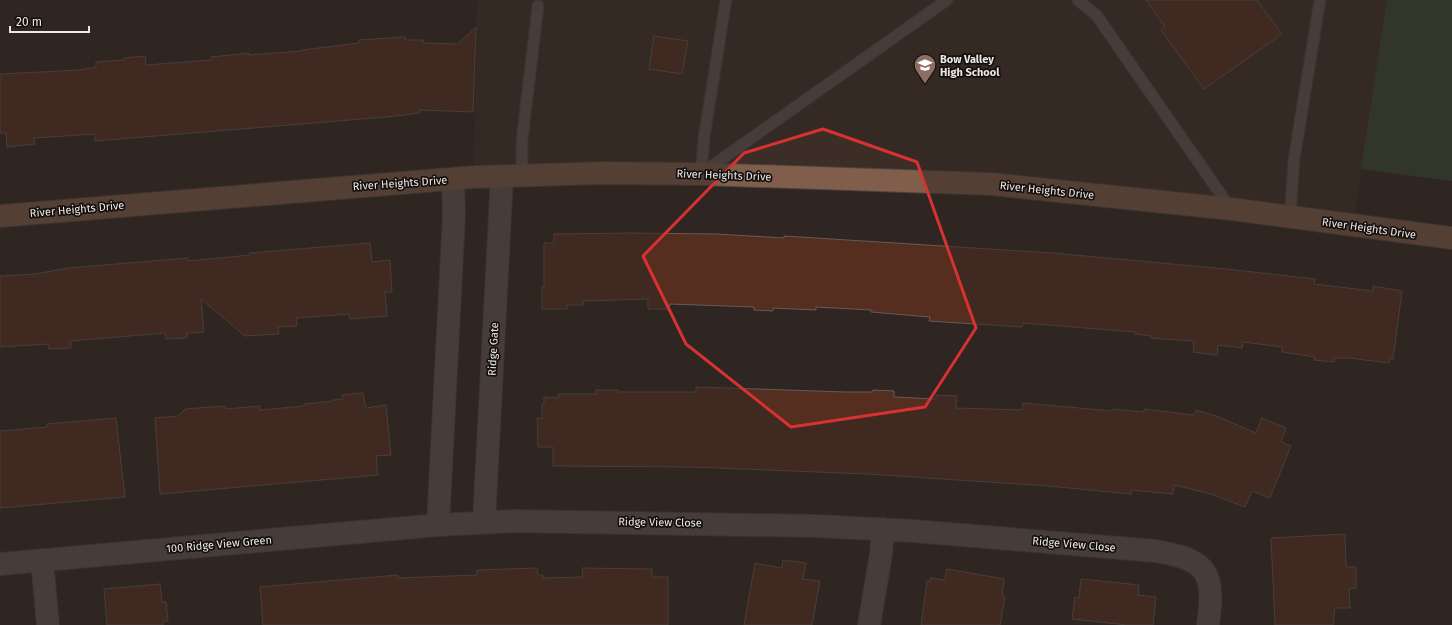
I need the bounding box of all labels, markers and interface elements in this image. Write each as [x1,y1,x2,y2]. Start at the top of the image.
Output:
scale bar [10,8,89,34]
text: 20 m [16,15,42,29]
school or university icon: Bow Valley High School [912,52,938,85]
place label: Bow Valley High School [940,53,1000,79]
street label: River Heights Drive [676,167,772,184]
street label: River Heights Drive [352,174,448,193]
street label: River Heights Drive [999,179,1095,202]
street label: River Heights Drive [29,199,125,220]
street label: River Heights Drive [1321,215,1417,242]
street label: Ridge Gate [486,322,501,376]
street label: Ridge View Close [618,515,702,530]
street label: 100 Ridge View Green [166,533,272,556]
street label: Ridge View Close [1032,534,1116,555]

